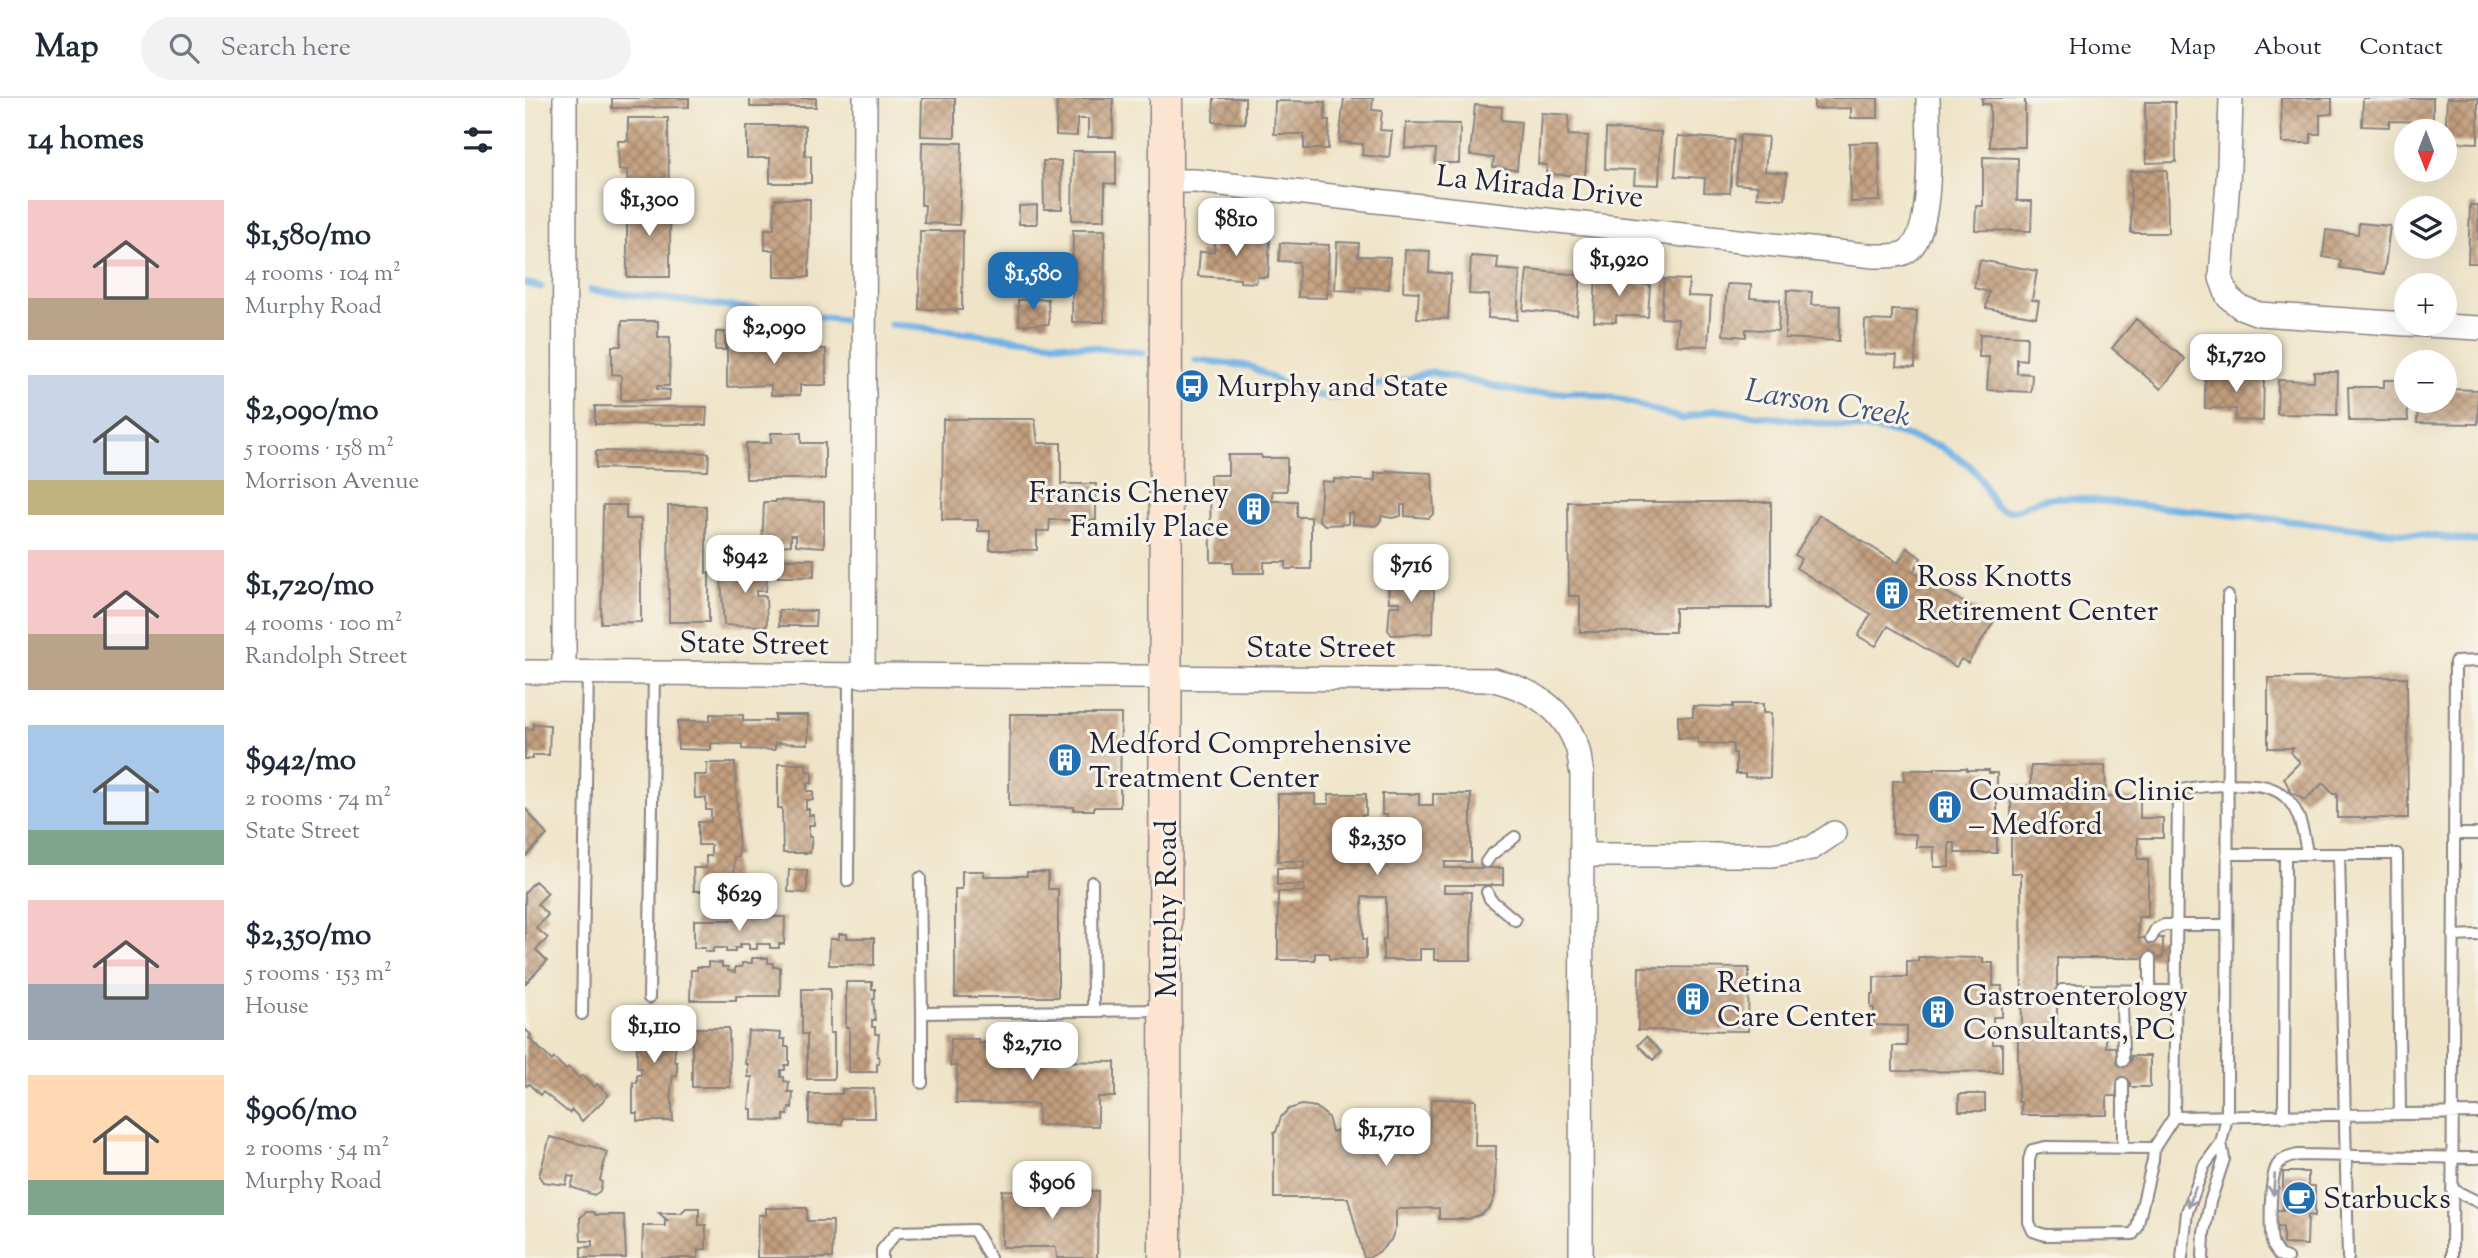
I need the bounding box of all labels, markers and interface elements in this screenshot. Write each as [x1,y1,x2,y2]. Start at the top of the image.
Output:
search box [141,17,631,80]
text: Map [35,24,99,72]
icon: search [165,29,203,67]
text: Search here [221,30,351,67]
text: Home [2069,31,2132,65]
text: Map [2170,31,2216,65]
text: About [2254,31,2321,65]
text: Contact [2359,31,2443,65]
text: 14 homes [28,119,144,162]
north arrow [2394,119,2457,182]
map controls [2394,119,2457,413]
icon: filters [459,121,497,159]
street label: La Mirada Drive [1434,156,1646,221]
pin: $1,300 [592,178,706,238]
text: $1,300 [619,184,679,217]
button: layers [2394,196,2457,259]
pin: $810 [1195,198,1277,258]
text: $810 [1214,204,1258,237]
text: $1,580/mo [245,215,371,258]
icon: home [84,228,168,312]
pin: $1,920 [1562,238,1676,298]
text: $1,920 [1589,244,1649,277]
pin: $1,580 [976,252,1090,312]
text: 4 rooms · 104 m² [245,258,401,291]
text: $1,580 [1004,258,1062,291]
button: + [2394,273,2457,336]
text: Murphy Road [245,291,382,324]
pin: $2,090 [717,306,831,366]
text: $2,090 [742,312,806,345]
pin: $1,720 [2179,334,2293,394]
text: $1,720 [2206,340,2266,373]
button: − [2394,350,2457,413]
bus stop icon: Murphy and State [1173,367,1211,405]
place label: Murphy and State [1217,367,1448,410]
water label: Larson Creek [1741,369,1914,441]
text: $2,090/mo [245,390,379,433]
icon: home [84,403,168,487]
text: 5 rooms · 158 m² [245,433,394,466]
text: Morrison Avenue [245,466,419,499]
place label: Francis Cheney Family Place [1029,473,1229,550]
building icon: Francis Cheney Family Place [1235,490,1273,528]
pin: $942 [704,536,786,595]
text: $942 [722,541,768,574]
pin: $716 [1370,545,1452,604]
text: $716 [1389,550,1433,583]
place label: Ross Knotts Retirement Center [1917,557,2158,634]
text: $1,720/mo [245,565,374,608]
building icon: Ross Knotts Retirement Center [1873,574,1911,612]
icon: home [84,578,168,662]
text: 4 rooms · 100 m² [245,608,403,641]
street label: State Street [679,623,829,668]
street label: State Street [1246,628,1396,671]
text: Randolph Street [245,641,407,674]
place label: Medford Comprehensive Treatment Center [1089,724,1412,801]
text: $942/mo [245,740,356,783]
building icon: Medford Comprehensive Treatment Center [1046,741,1084,779]
icon: home [84,753,168,837]
place label: Coumadin Clinic – Medford [1969,771,2195,848]
text: 2 rooms · 74 m² [245,783,391,816]
building icon: Coumadin Clinic – Medford [1926,788,1964,826]
text: State Street [245,816,360,849]
pin: $2,350 [1320,818,1434,877]
street label: Murphy Road [1147,820,1190,998]
text: $2,350 [1348,823,1406,856]
pin: $629 [698,874,780,933]
text: $629 [716,879,762,912]
text: $2,350/mo [245,915,372,958]
icon: home [84,928,168,1012]
text: 5 rooms · 153 m² [245,958,392,991]
place label: Retina Care Center [1717,963,1876,1040]
place label: Gastroenterology Consultants, PC [1963,976,2188,1053]
building icon: Retina Care Center [1674,980,1712,1018]
text: House [245,991,309,1024]
building icon: Gastroenterology Consultants, PC [1919,993,1957,1031]
pin: $1,110 [597,1006,711,1065]
text: $1,110 [627,1011,681,1044]
pin: $2,710 [975,1023,1089,1082]
text: $2,710 [1002,1028,1062,1061]
text: $906/mo [245,1090,357,1133]
icon: home [84,1103,168,1187]
pin: $1,710 [1329,1108,1443,1168]
text: $1,710 [1357,1114,1415,1147]
text: 2 rooms · 54 m² [245,1133,389,1166]
pin: $906 [1011,1162,1093,1221]
text: Murphy Road [245,1166,382,1199]
text: $906 [1028,1167,1076,1200]
one-way arrow [2267,1173,2280,1196]
cafe icon: Starbucks [2280,1179,2318,1217]
place label: Starbucks [2323,1179,2451,1222]
one-way arrow [2185,1186,2197,1208]

